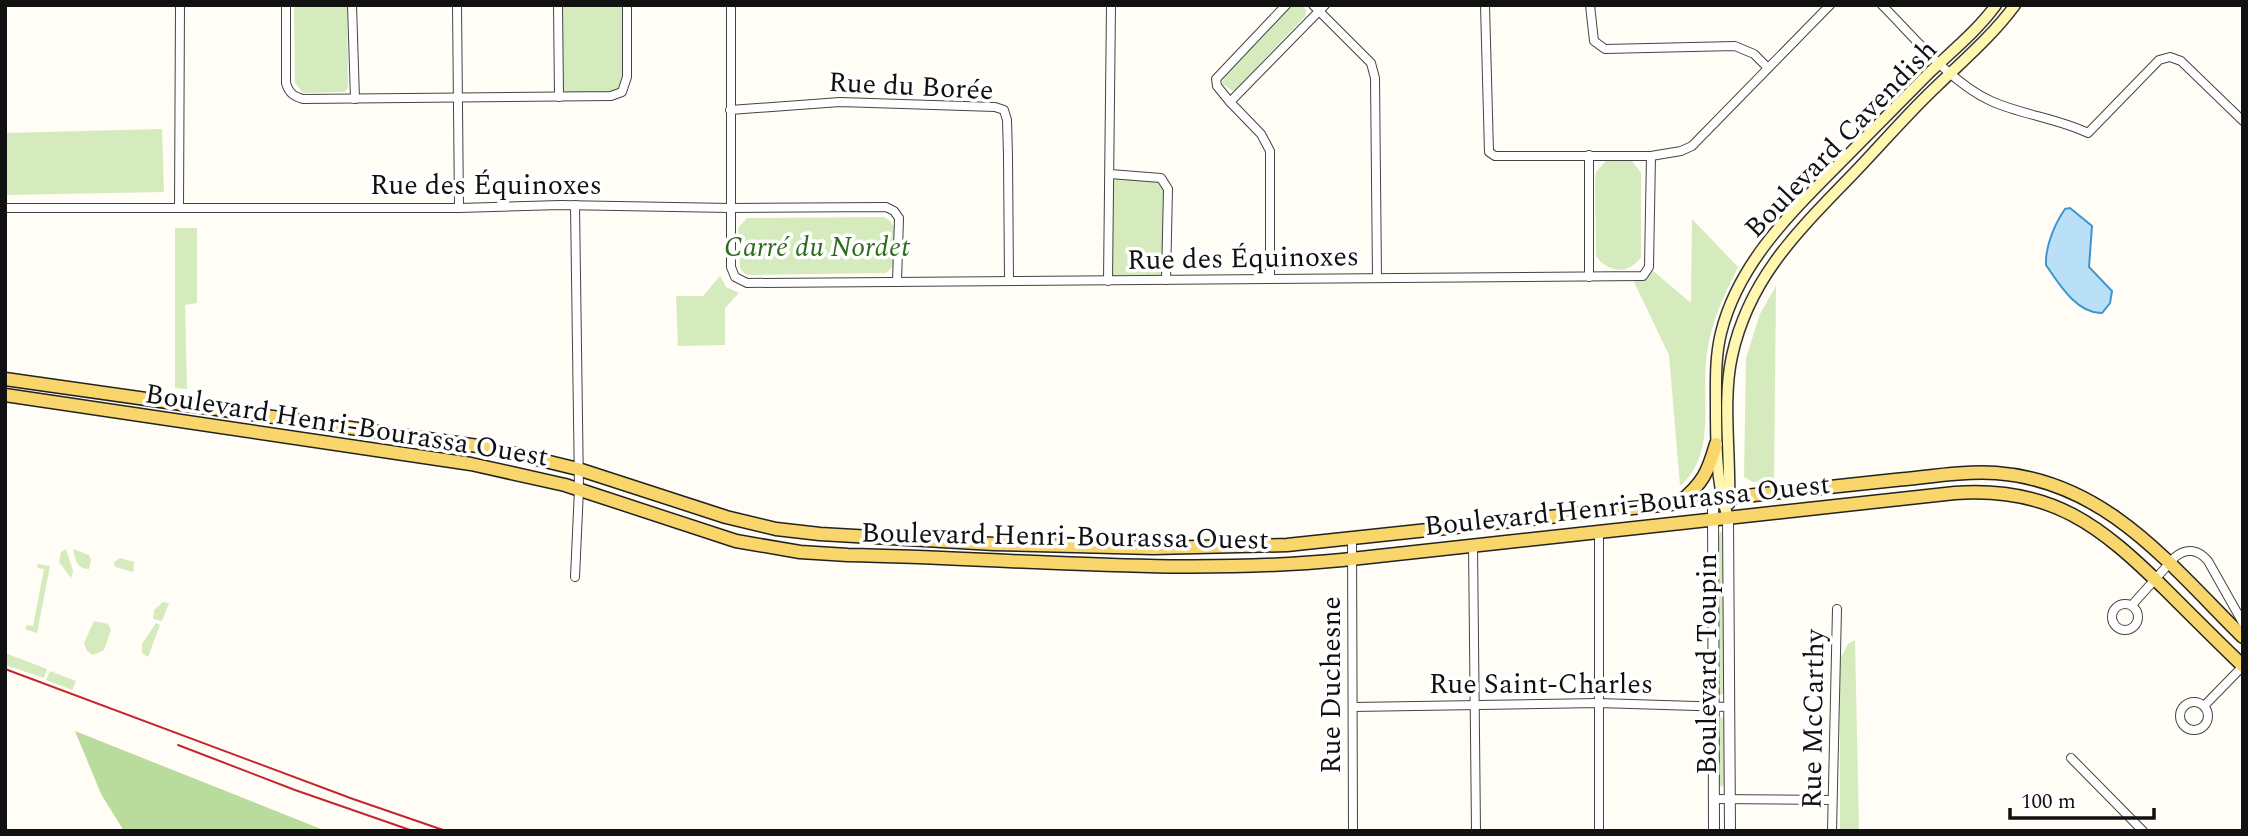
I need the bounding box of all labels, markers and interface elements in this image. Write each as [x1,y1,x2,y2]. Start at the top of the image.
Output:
street label: Boulevard Cavendish [1734,30,1948,248]
street label: Rue du Borée [827,61,995,112]
street label: Rue des Équinoxes [370,164,602,207]
park label: Carré du Nordet [724,226,911,269]
street label: Rue des Équinoxes [1127,235,1359,282]
street label: Boulevard Henri-Bourassa Ouest [142,372,552,479]
street label: Boulevard Henri-Bourassa Ouest [1422,463,1832,548]
street label: Boulevard Henri-Bourassa Ouest [861,511,1269,562]
street label: Boulevard Toupin [1686,553,1729,775]
street label: Rue Duchesne [1310,596,1353,774]
street label: Rue McCarthy [1790,627,1837,809]
street label: Rue Saint-Charles [1429,663,1653,706]
scale bar [2010,776,2154,820]
text: 100 m [2021,786,2076,818]

